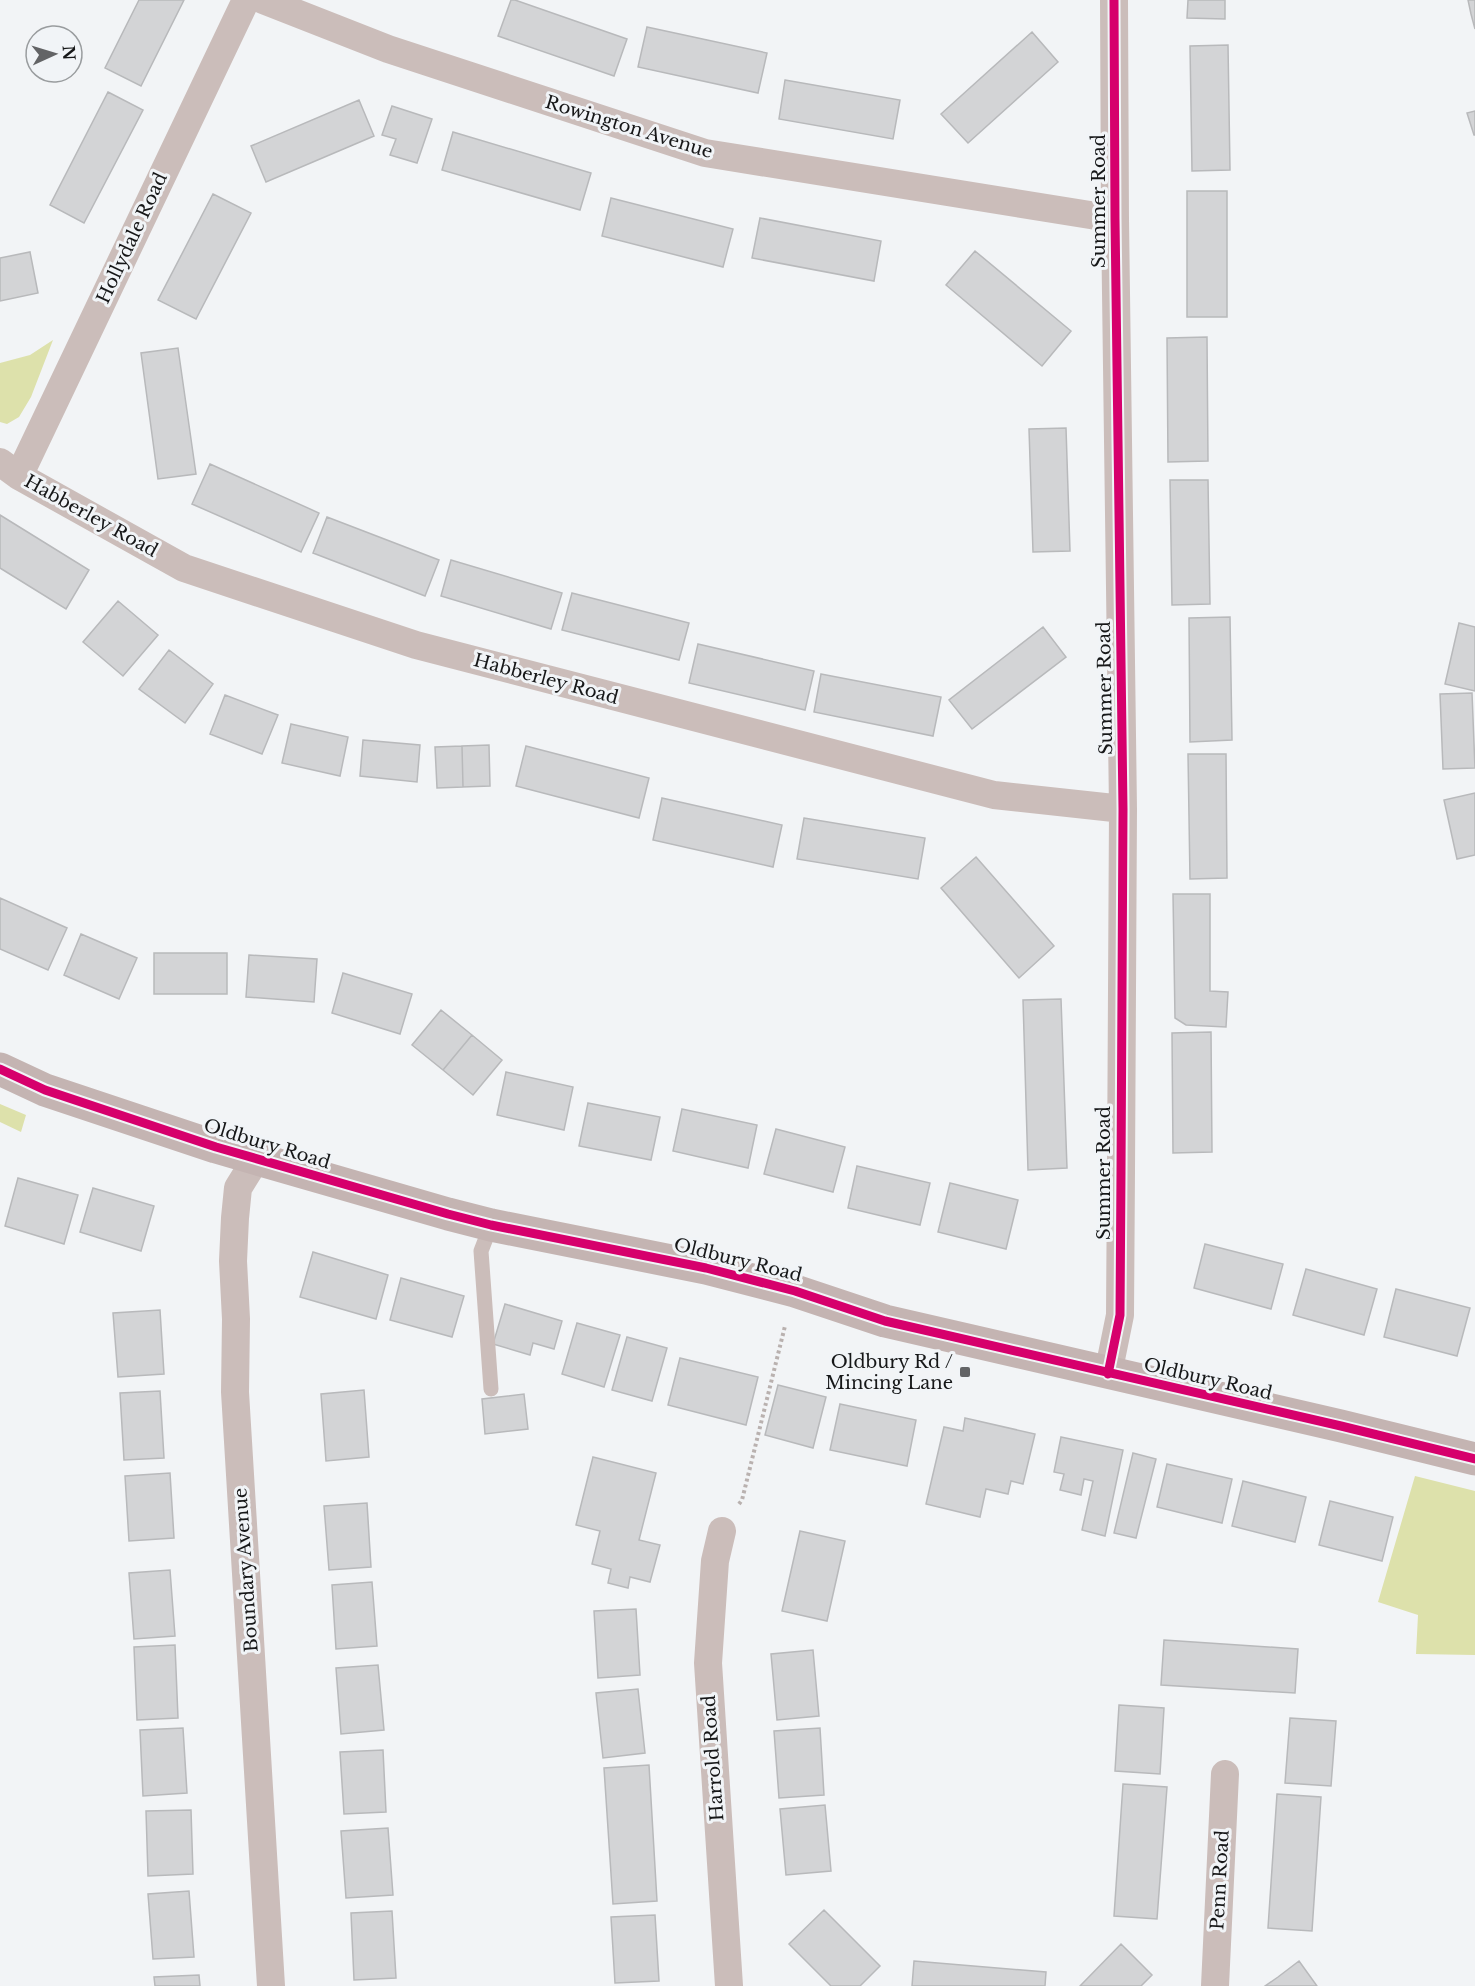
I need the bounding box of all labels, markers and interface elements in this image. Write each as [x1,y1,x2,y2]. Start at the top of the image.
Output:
north arrow [24,24,84,84]
text: N [58,45,79,61]
street label: Rowington Avenue [543,91,715,163]
street label: Summer Road [1088,134,1110,268]
street label: Hollydale Road [92,169,172,307]
street label: Habberley Road [20,470,162,562]
street label: Summer Road [1093,621,1117,755]
street label: Habberley Road [471,649,621,709]
street label: Summer Road [1093,1106,1115,1240]
street label: Oldbury Road [201,1114,333,1174]
street label: Oldbury Road [672,1233,804,1287]
place label: Oldbury Rd / Mincing Lane [825,1351,953,1394]
street label: Oldbury Road [1142,1354,1274,1404]
marker: Oldbury Rd / Mincing Lane [958,1365,972,1379]
street label: Boundary Avenue [229,1487,263,1653]
street label: Harrold Road [698,1694,728,1822]
street label: Penn Road [1206,1829,1234,1931]

